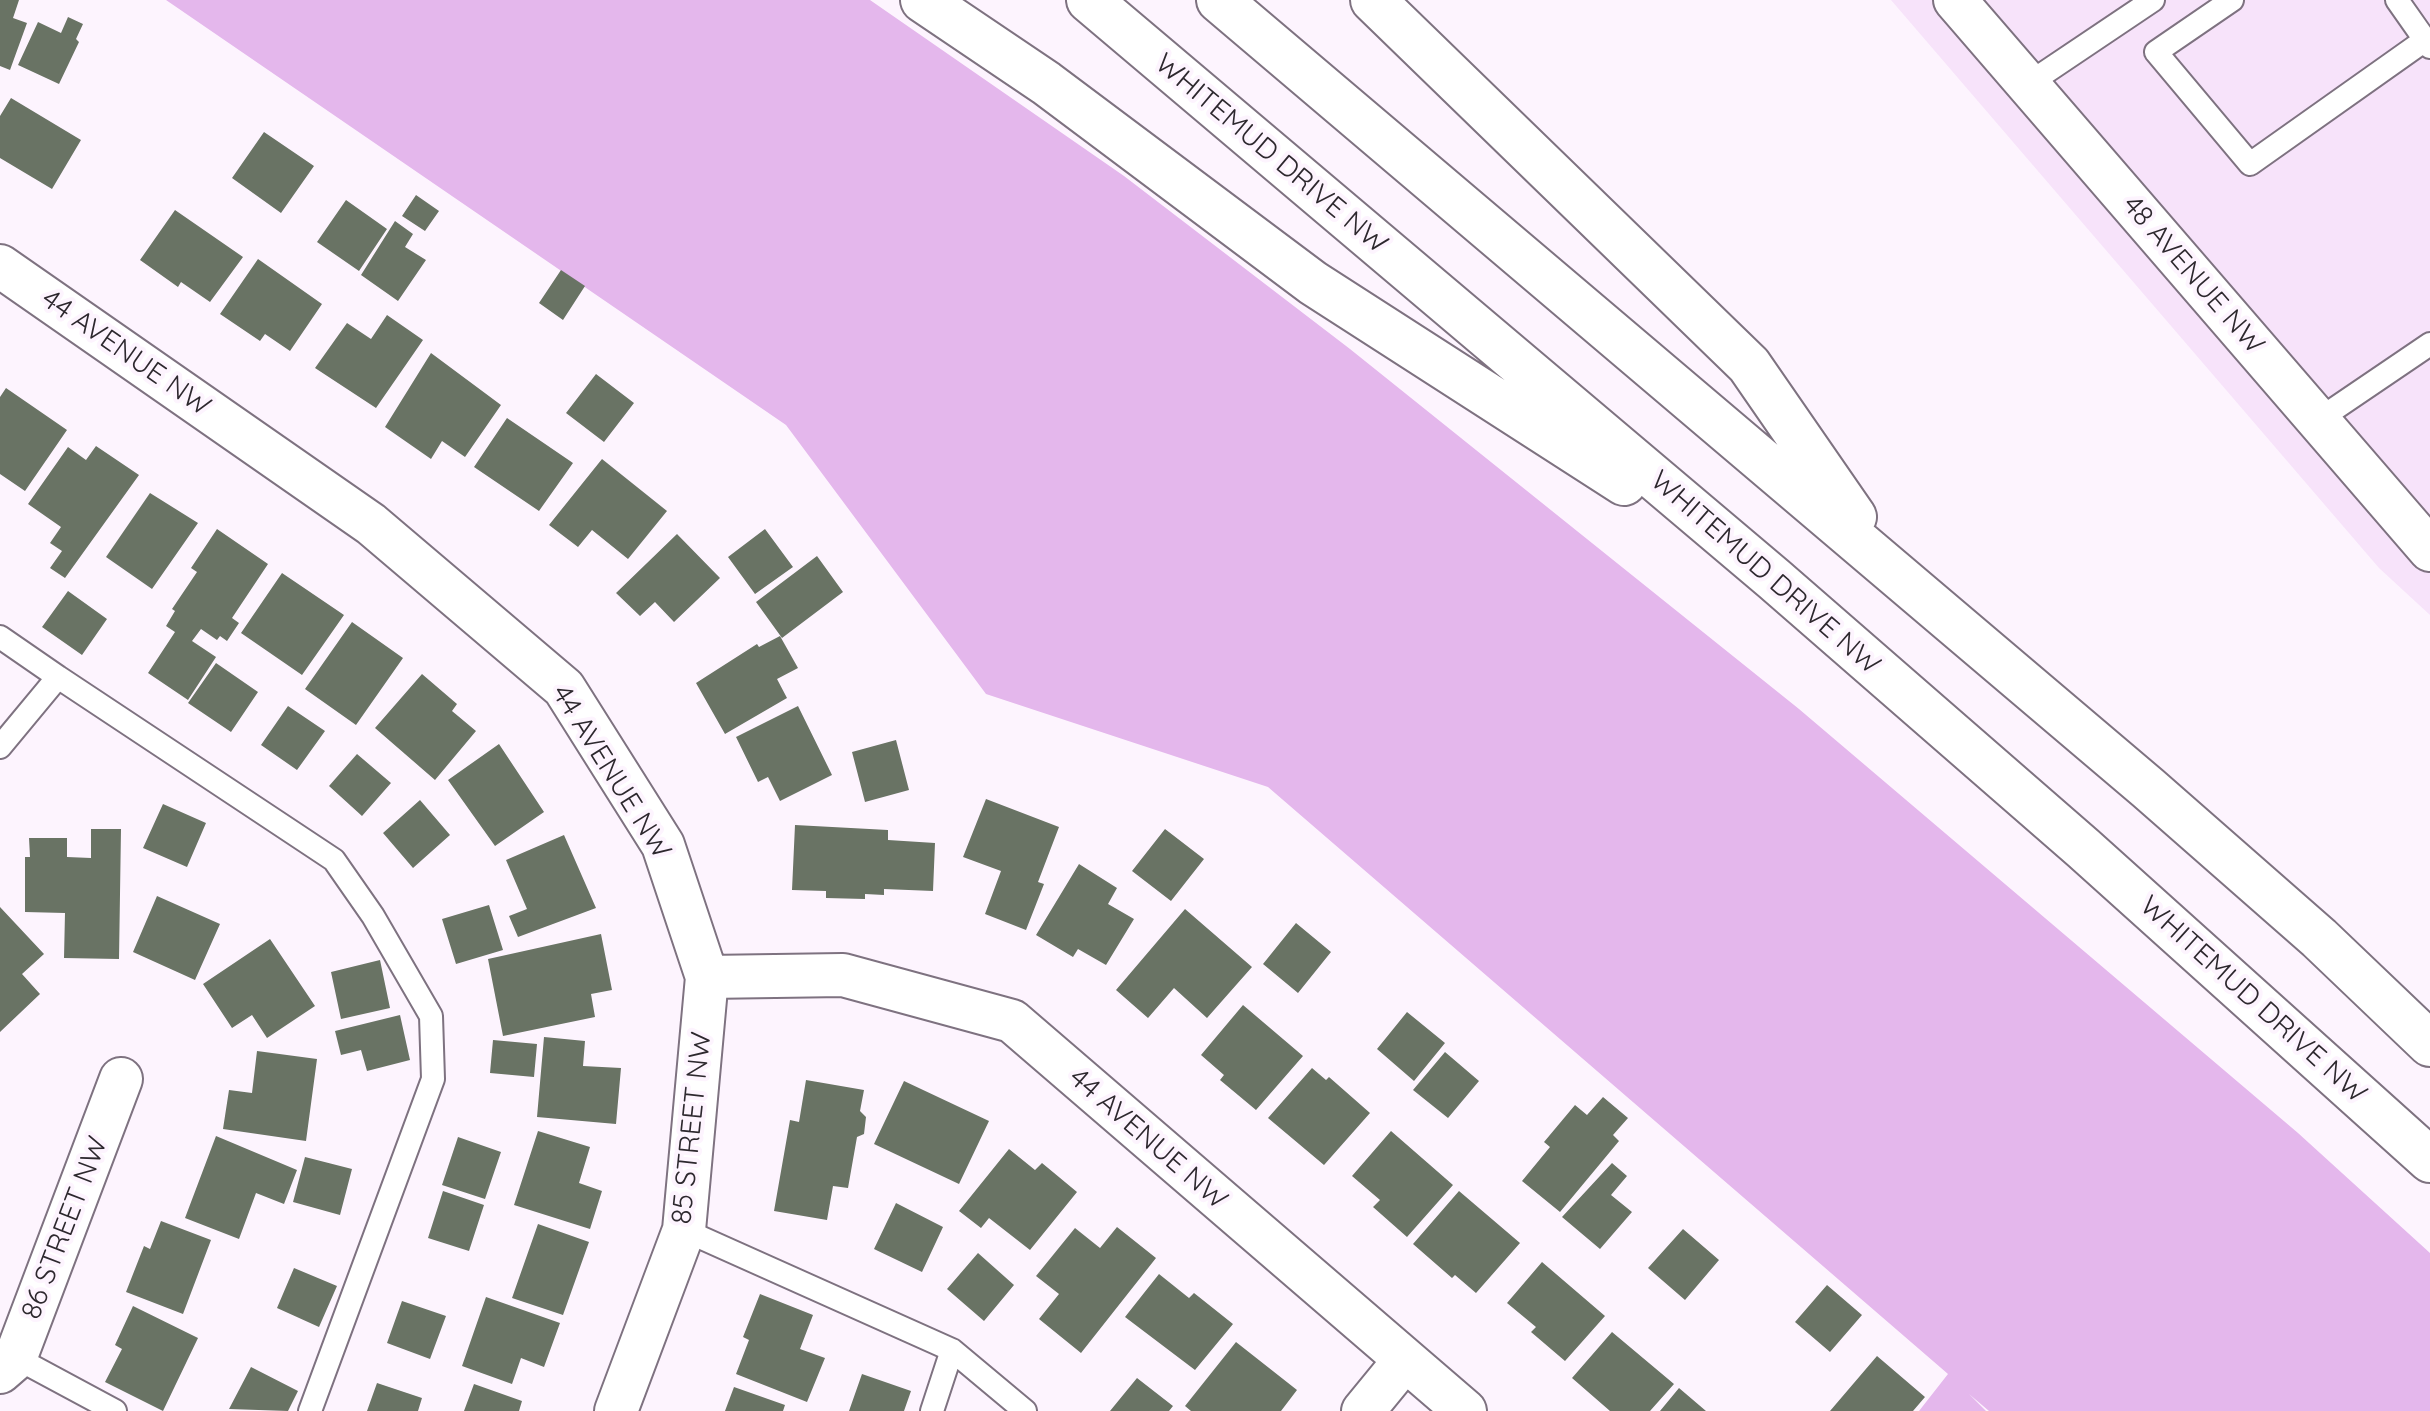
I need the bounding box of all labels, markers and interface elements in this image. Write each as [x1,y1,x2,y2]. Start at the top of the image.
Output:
street label: WHITEMUD DRIVE NW [1148,47,1394,261]
street label: 48 AVENUE NW [2115,189,2271,361]
street label: 44 AVENUE NW [35,282,217,424]
street label: WHITEMUD DRIVE NW [1643,464,1887,682]
street label: 44 AVENUE NW [544,679,678,865]
street label: WHITEMUD DRIVE NW [2133,889,2373,1111]
street label: 85 STREET NW [665,1030,719,1226]
street label: 44 AVENUE NW [1062,1061,1234,1217]
street label: 86 STREET NW [15,1132,115,1324]

